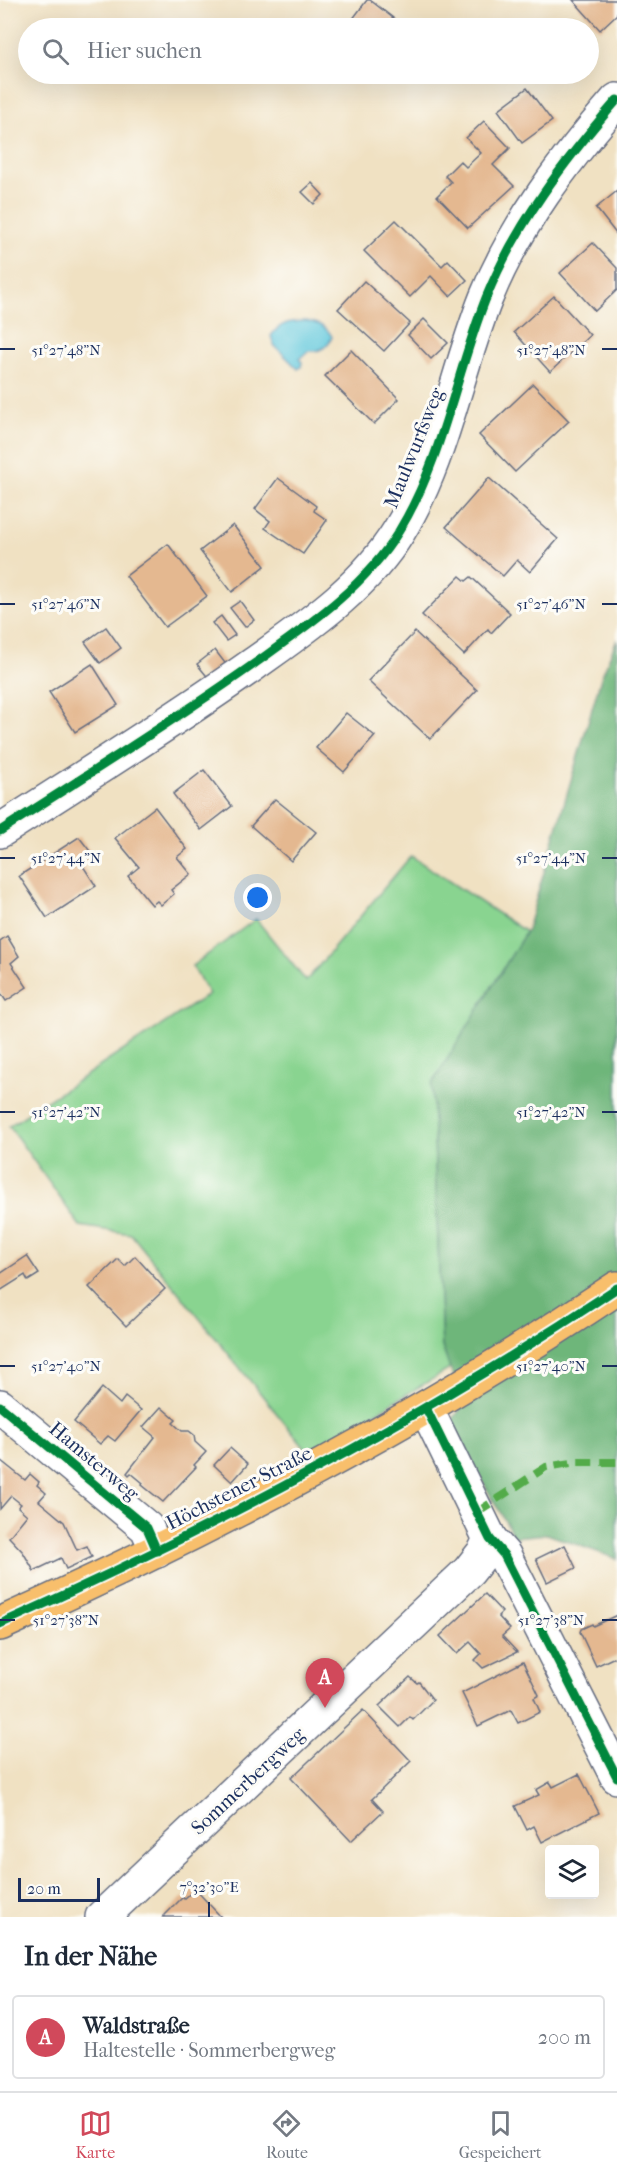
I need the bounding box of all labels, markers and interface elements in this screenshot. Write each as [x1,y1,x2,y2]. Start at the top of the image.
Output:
search box [18,18,599,84]
icon: search [39,35,72,68]
text: Hier suchen [87,38,202,64]
text: 51°27'48"N [31,341,101,359]
text: 51°27'48"N [516,341,586,359]
street label: Maulwurfsweg [379,384,449,512]
text: 51°27'46"N [31,595,101,613]
text: 51°27'46"N [516,595,586,613]
text: 51°27'44"N [31,849,102,867]
text: 51°27'44"N [516,849,587,867]
your location [243,883,272,912]
text: 51°27'42"N [31,1103,101,1121]
text: 51°27'42"N [516,1103,586,1121]
text: 51°27'40"N [31,1357,102,1375]
text: 51°27'40"N [516,1357,587,1375]
street label: Hamsterweg [45,1417,144,1505]
street label: Höchstener Straße [162,1441,316,1535]
text: 51°27'38"N [33,1611,100,1629]
text: 51°27'38"N [518,1611,585,1629]
pin: A [306,1658,344,1708]
street label: Sommerbergweg [186,1722,310,1840]
map controls [545,1845,599,1899]
button: layers [545,1845,599,1899]
scale bar [18,1875,100,1902]
text: 7°32'30"E [179,1878,239,1896]
text: 20 m [27,1879,61,1898]
text: In der Nähe [24,1941,157,1972]
text: Waldstraße [83,2013,190,2039]
text: A [39,2026,52,2049]
text: 200 m [538,2026,591,2049]
text: Haltestelle · Sommerbergweg [83,2039,335,2062]
tab: Karte [75,2107,115,2162]
tab: Route [266,2107,308,2162]
tab: Gespeichert [459,2107,542,2162]

